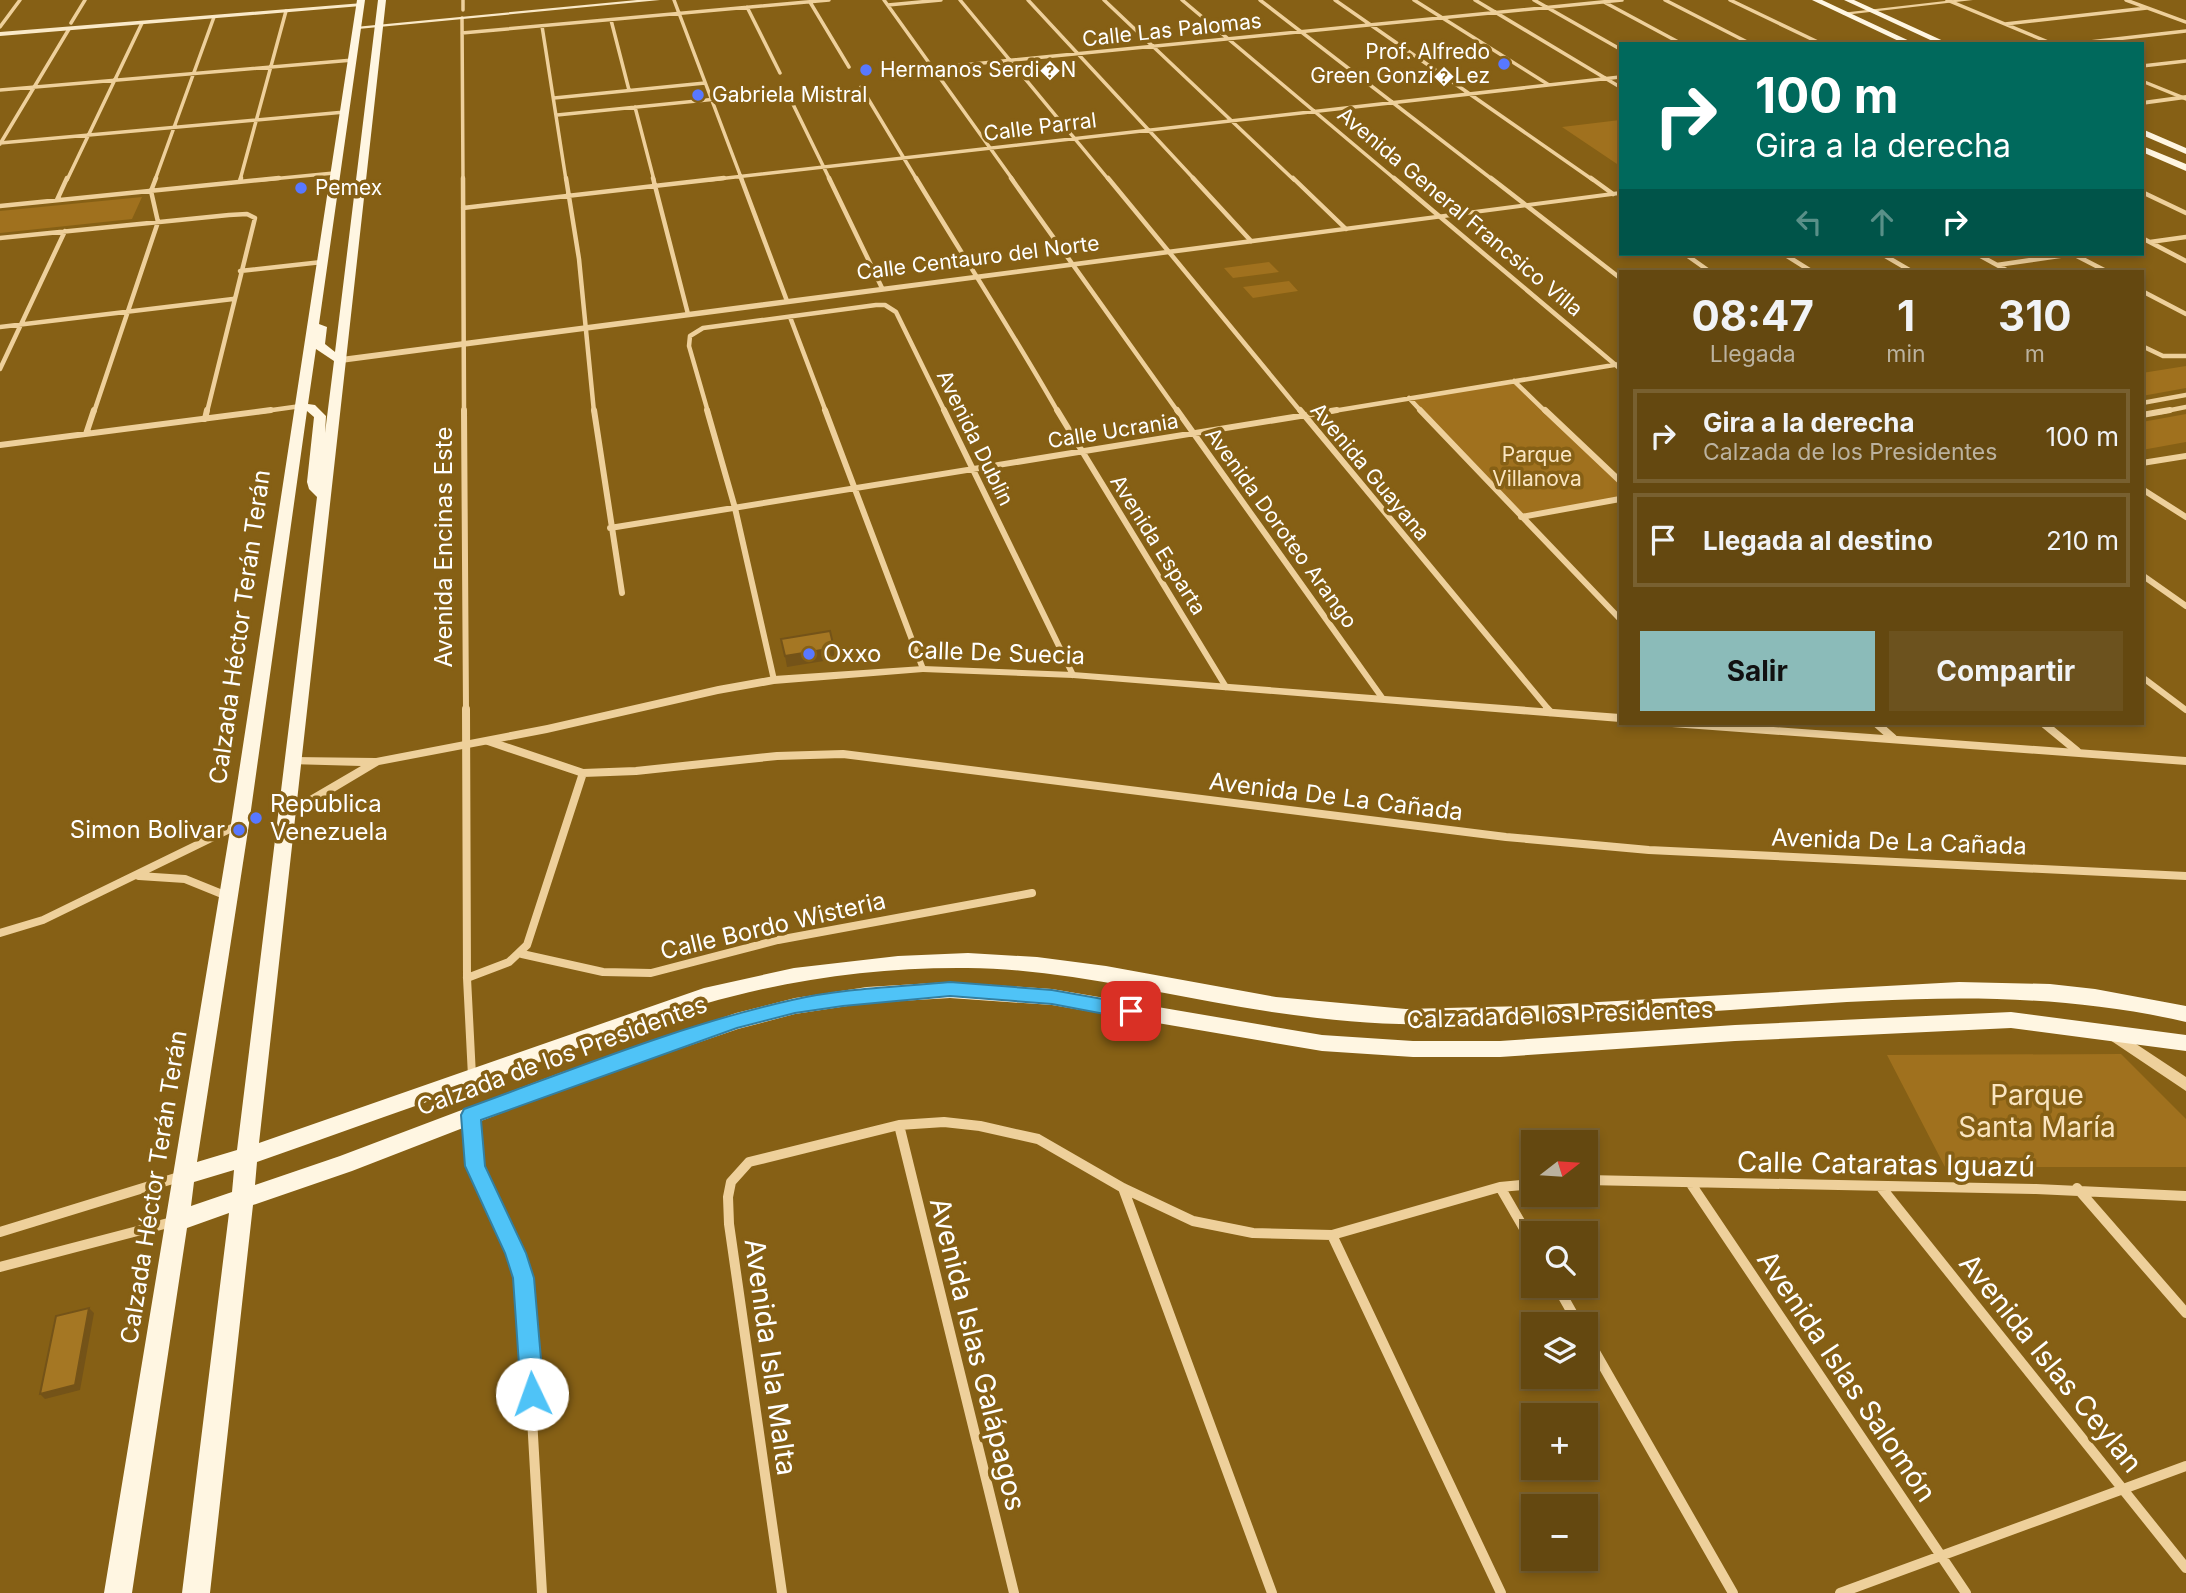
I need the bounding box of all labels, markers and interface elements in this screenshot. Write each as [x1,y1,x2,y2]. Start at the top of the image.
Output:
street label: Calle Las Palomas [1081,8,1263,51]
place label: Prof. Alfredo Green Gonzi�Lez [1310,39,1490,88]
marker: Prof. Alfredo Green Gonzi�Lez [1496,56,1512,72]
place label: Hermanos Serdi�N [880,57,1076,82]
marker: Hermanos Serdi�N [858,62,874,78]
text: 100 m [1755,66,1899,125]
icon: right [1640,70,1731,161]
place label: Gabriela Mistral [712,82,867,107]
marker: Gabriela Mistral [690,87,706,103]
street label: Avenida General Francsico Villa [1333,102,1588,321]
street label: Calle Parral [982,107,1098,146]
text: Gira a la derecha [1755,126,2011,165]
place label: Pemex [315,175,382,200]
marker: Pemex [293,180,309,196]
icon: left [1790,203,1828,241]
icon: ahead [1863,203,1901,241]
icon: right [1936,203,1974,241]
street label: Calle Centauro del Norte [855,230,1101,285]
text: 08:47 [1691,290,1814,341]
text: 1 [1897,290,1915,341]
text: 310 [1998,290,2072,341]
text: Llegada [1710,340,1796,368]
text: min [1886,340,1926,368]
text: m [2025,340,2045,368]
street label: Avenida Dublin [932,366,1019,510]
street label: Avenida Guayana [1306,398,1435,546]
text: Gira a la derecha [1703,407,1915,438]
street label: Calle Ucrania [1046,408,1180,453]
icon: right [1644,417,1682,455]
text: 100 m [2046,421,2119,452]
street label: Avenida Doroteo Arango [1200,422,1363,633]
street label: Avenida Encinas Este [429,427,458,667]
text: Calzada de los Presidentes [1703,438,1997,466]
park label: Parque Villanova [1492,442,1582,491]
street label: Calzada Héctor Terán Terán [203,468,276,786]
street label: Avenida Esparta [1105,470,1212,619]
icon: arrive [1644,521,1682,559]
text: Llegada al destino [1703,525,1933,556]
text: 210 m [2046,525,2119,556]
button: Salir [1640,631,1875,711]
button: Compartir [1889,631,2123,711]
street label: Calle De Suecia [907,635,1085,670]
place label: Oxxo [823,639,881,668]
marker: Oxxo [801,646,817,662]
street label: Avenida De La Cañada [1207,767,1465,826]
place label: Republica Venezuela [270,789,388,846]
marker: Republica Venezuela [248,810,264,826]
place label: Simon Bolivar [70,815,225,844]
marker: Simon Bolivar [231,822,247,838]
street label: Avenida De La Cañada [1771,823,2027,860]
street label: Calle Bordo Wisteria [657,885,888,966]
pin [1101,981,1161,1041]
street label: Calzada de los Presidentes [413,989,711,1122]
icon: arrive [1112,992,1150,1030]
street label: Calzada de los Presidentes [1406,995,1714,1034]
street label: Calzada Héctor Terán Terán [114,1028,193,1346]
park label: Parque Santa María [1958,1078,2116,1144]
north arrow [1521,1130,1598,1208]
map controls [1521,1130,1598,1571]
street label: Calle Cataratas Iguazú [1737,1144,2035,1184]
street label: Avenida Islas Galápagos [923,1194,1033,1514]
button: search [1521,1221,1598,1298]
street label: Avenida Isla Malta [738,1236,804,1478]
street label: Avenida Islas Salomón [1750,1244,1944,1508]
street label: Avenida Islas Ceylan [1952,1247,2150,1479]
button: layers [1521,1312,1598,1389]
position arrow [495,1357,569,1431]
button: + [1521,1403,1598,1480]
button: − [1521,1494,1598,1571]

